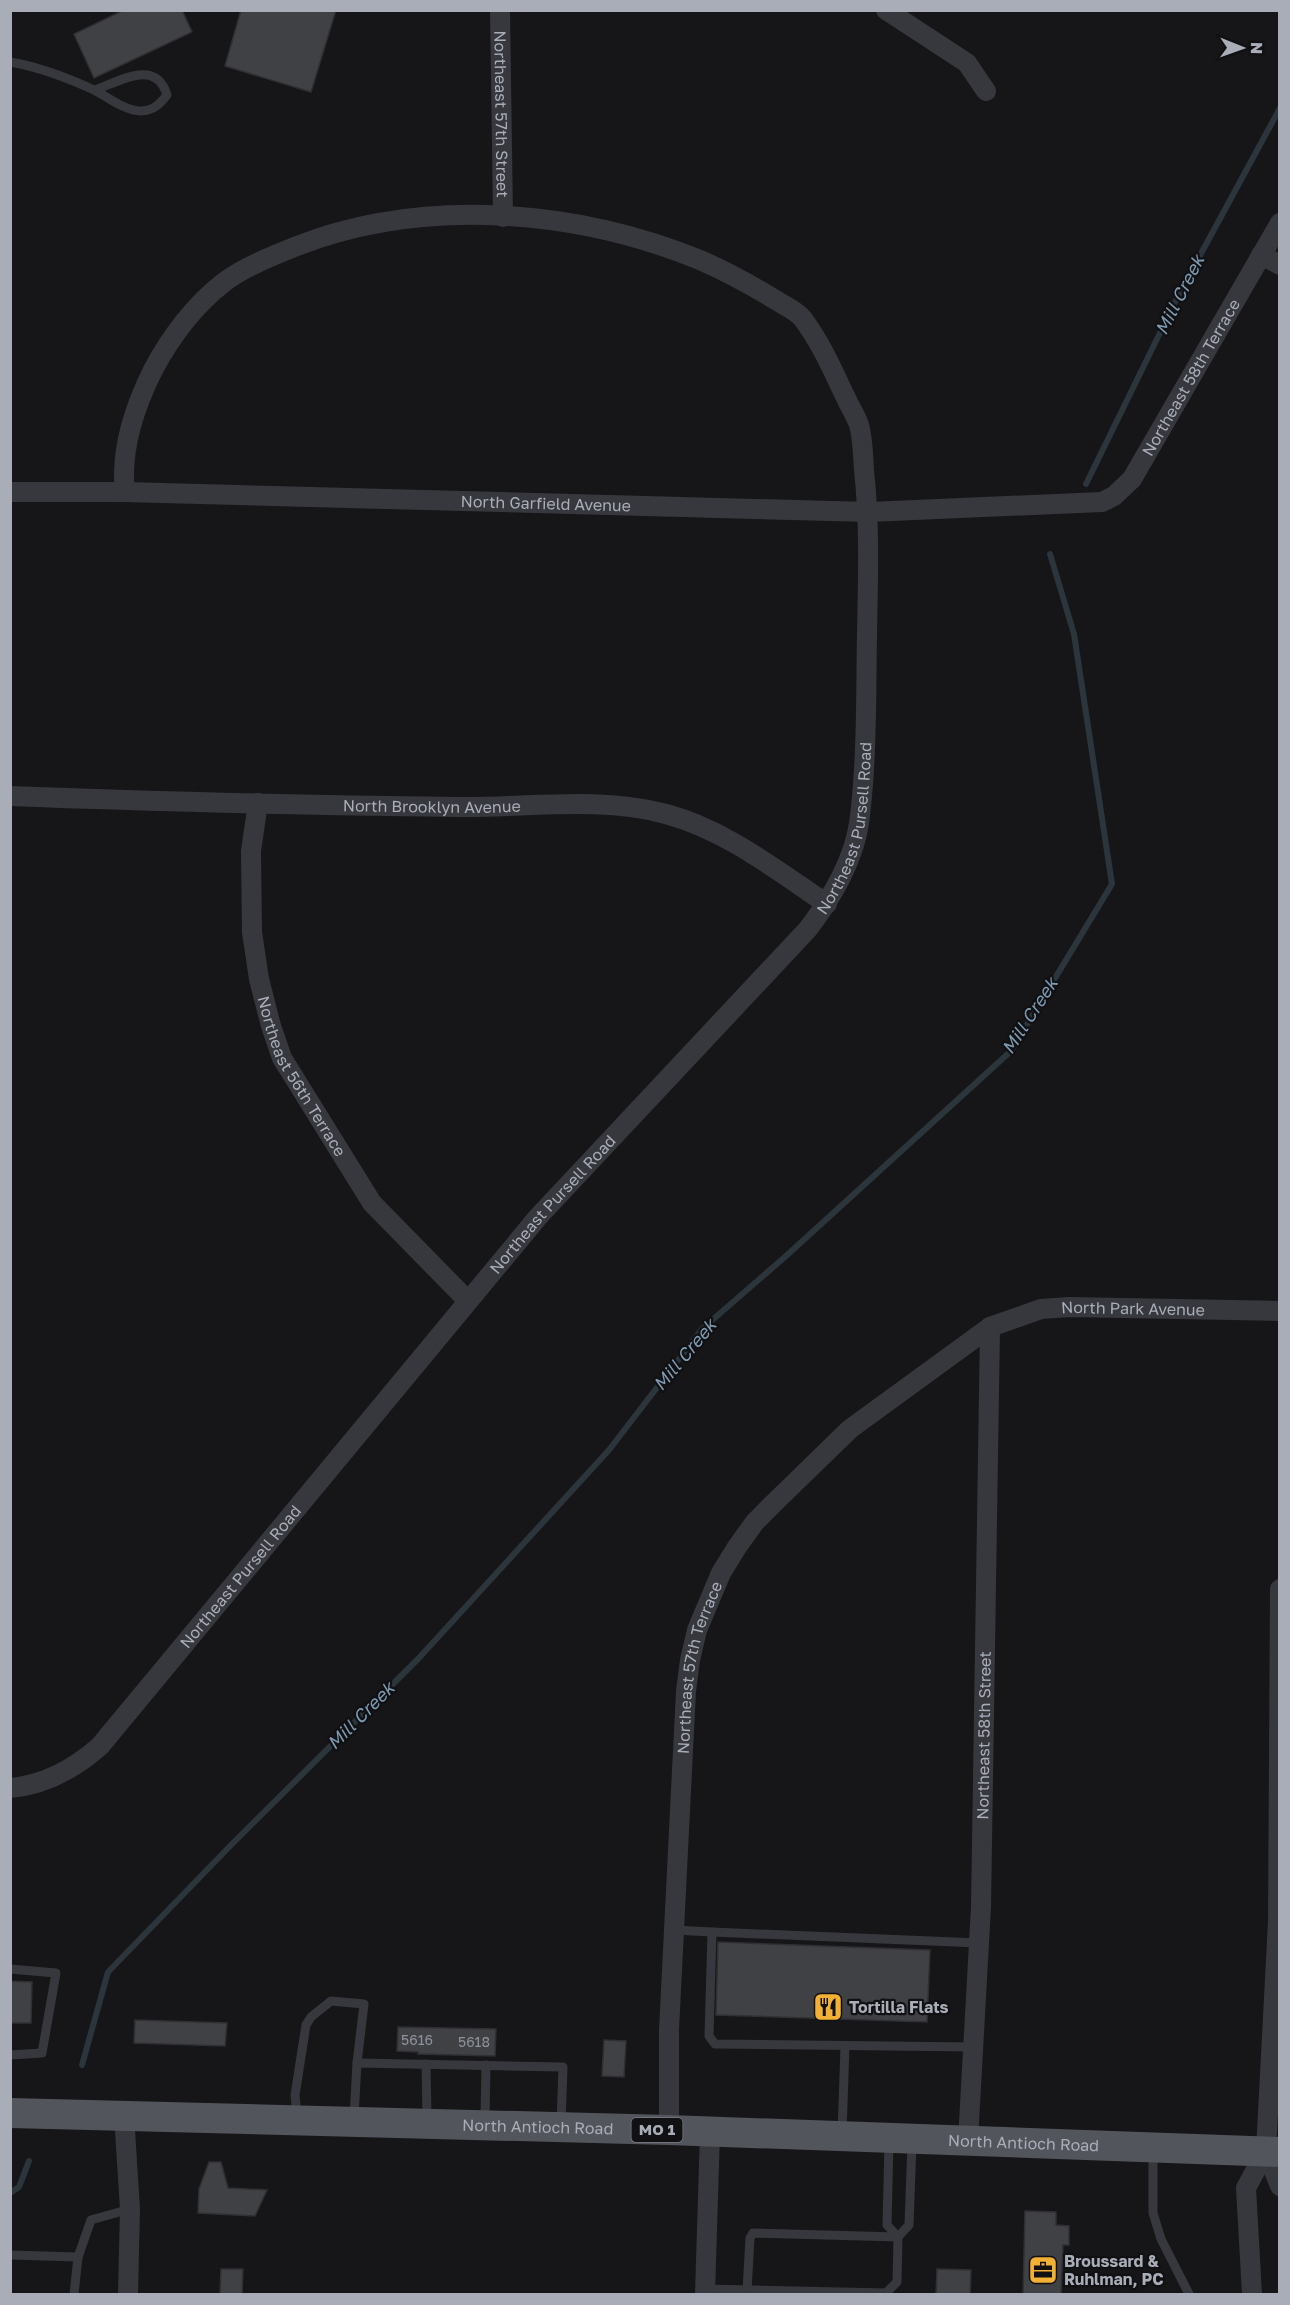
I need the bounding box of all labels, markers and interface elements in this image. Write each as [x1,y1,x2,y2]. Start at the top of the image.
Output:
north arrow [1212,18,1272,78]
street label: Northeast 57th Street [490,30,513,198]
text: N [1247,42,1267,55]
water label: Mill Creek [1150,249,1209,338]
street label: Northeast 58th Terrace [1137,295,1244,460]
street label: North Garfield Avenue [460,491,631,516]
street label: Northeast Pursell Road [812,742,875,918]
street label: North Brooklyn Avenue [343,795,521,817]
water label: Mill Creek [996,972,1063,1058]
street label: Northeast 56th Terrace [254,994,350,1160]
street label: Northeast Pursell Road [485,1131,620,1278]
street label: North Park Avenue [1060,1297,1205,1320]
water label: Mill Creek [648,1313,722,1395]
street label: Northeast Pursell Road [175,1501,305,1652]
street label: Northeast 57th Terrace [673,1578,726,1754]
street label: Northeast 58th Street [972,1651,995,1820]
water label: Mill Creek [322,1676,400,1754]
restaurant icon: Tortilla Flats [812,1991,844,2023]
place label: Tortilla Flats [849,1997,949,2017]
house number: 5616 [401,2031,433,2048]
house number: 5618 [458,2033,490,2050]
street label: North Antioch Road [462,2115,614,2139]
road number: MO 1 [632,2118,682,2142]
street label: North Antioch Road [948,2130,1099,2155]
place label: Broussard & Ruhlman, PC [1064,2251,1164,2289]
office icon: Broussard & Ruhlman, PC [1027,2254,1059,2286]

